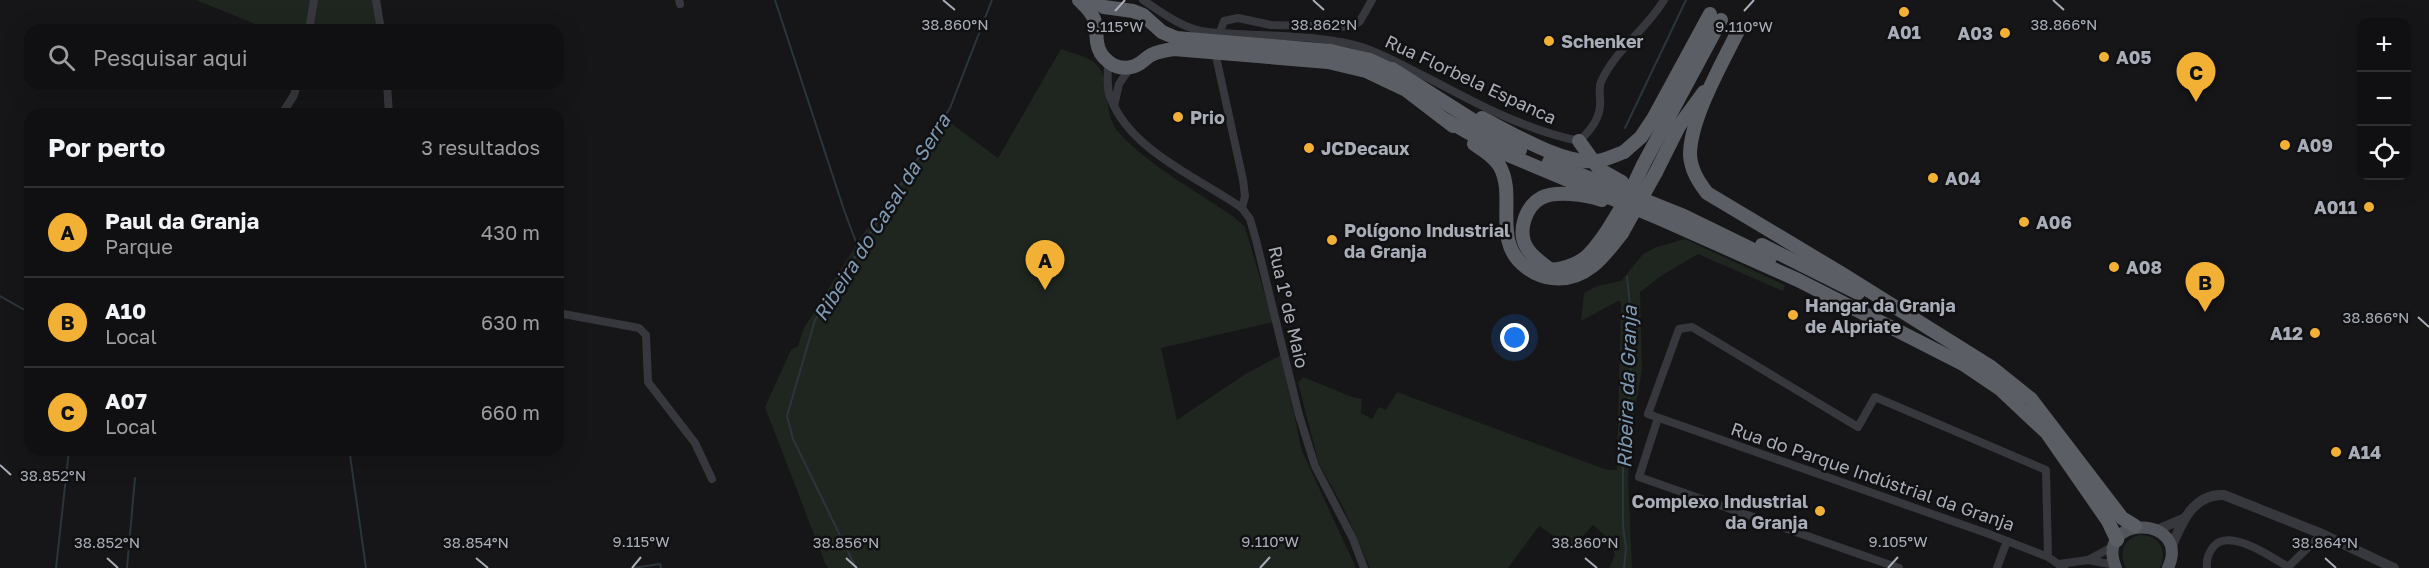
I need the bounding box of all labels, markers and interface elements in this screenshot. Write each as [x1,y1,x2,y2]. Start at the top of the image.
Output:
marker: A01 [1897,5,1911,19]
text: 38.860°N [921,15,989,33]
text: 38.862°N [1291,15,1357,33]
text: 38.866°N [2031,15,2097,33]
text: 9.115°W [1086,17,1144,35]
text: 9.110°W [1715,17,1773,35]
map controls [2357,18,2411,180]
button: + [2357,18,2411,72]
place label: A01 [1887,21,1921,43]
place label: A03 [1958,22,1993,44]
search box [24,24,564,90]
marker: A03 [1998,26,2012,40]
street label: Rua Florbela Espanca [1382,30,1560,128]
place label: Schenker [1561,30,1644,52]
marker: Schenker [1542,34,1556,48]
icon: search [45,41,78,74]
text: Pesquisar aqui [93,44,248,71]
place label: A05 [2116,46,2151,68]
marker: A05 [2097,50,2111,64]
pin: C [2176,52,2216,102]
button: − [2357,72,2411,126]
place label: Prio [1190,106,1225,128]
water label: Ribeira do Casal da Serra [807,109,955,325]
marker: Prio [1171,110,1185,124]
button: locate [2357,126,2411,180]
text: Por perto [48,132,165,163]
place label: A09 [2297,134,2333,156]
text: 3 resultados [421,135,540,159]
place label: JCDecaux [1321,137,1410,159]
marker: A09 [2278,138,2292,152]
marker: JCDecaux [1302,141,1316,155]
place label: A04 [1945,167,1981,189]
marker: A04 [1926,171,1940,185]
place label: A011 [2314,196,2357,218]
marker: A011 [2362,200,2376,214]
text: Paul da Granja [105,207,259,234]
place label: A06 [2036,211,2072,233]
marker: A06 [2017,215,2031,229]
place label: Polígono Industrial da Granja [1344,219,1510,262]
text: A [60,220,75,244]
text: 430 m [481,220,540,244]
marker: Polígono Industrial da Granja [1325,233,1339,247]
text: Parque [105,234,173,258]
pin: A [1026,240,1064,290]
street label: Rua 1º de Maio [1264,244,1314,370]
place label: A08 [2126,256,2162,278]
marker: A08 [2107,260,2121,274]
pin: B [2186,262,2224,312]
place label: Hangar da Granja de Alpriate [1805,294,1956,337]
text: A10 [105,297,146,324]
water label: Ribeira da Granja [1611,305,1642,469]
marker: Hangar da Granja de Alpriate [1786,308,1800,322]
text: 38.866°N [2343,308,2409,326]
text: B [60,310,75,334]
text: 630 m [481,310,540,334]
place label: A12 [2270,322,2303,344]
your location [1500,323,1529,352]
text: Local [105,324,157,348]
marker: A12 [2308,326,2322,340]
text: A07 [105,387,147,414]
text: C [60,400,75,424]
text: 660 m [481,400,540,424]
text: Local [105,414,157,438]
street label: Rua do Parque Indústrial da Granja [1728,417,2018,535]
place label: A14 [2348,441,2381,463]
marker: A14 [2329,445,2343,459]
text: 38.852°N [20,466,86,484]
place label: Complexo Industrial da Granja [1632,490,1808,533]
marker: Complexo Industrial da Granja [1813,504,1827,518]
text: 9.115°W [612,532,670,550]
text: 9.110°W [1241,532,1299,550]
text: 9.105°W [1868,532,1928,550]
text: 38.852°N [74,533,140,551]
text: 38.854°N [443,533,509,551]
text: 38.856°N [813,533,879,551]
text: 38.860°N [1551,533,1619,551]
text: 38.864°N [2292,533,2358,551]

